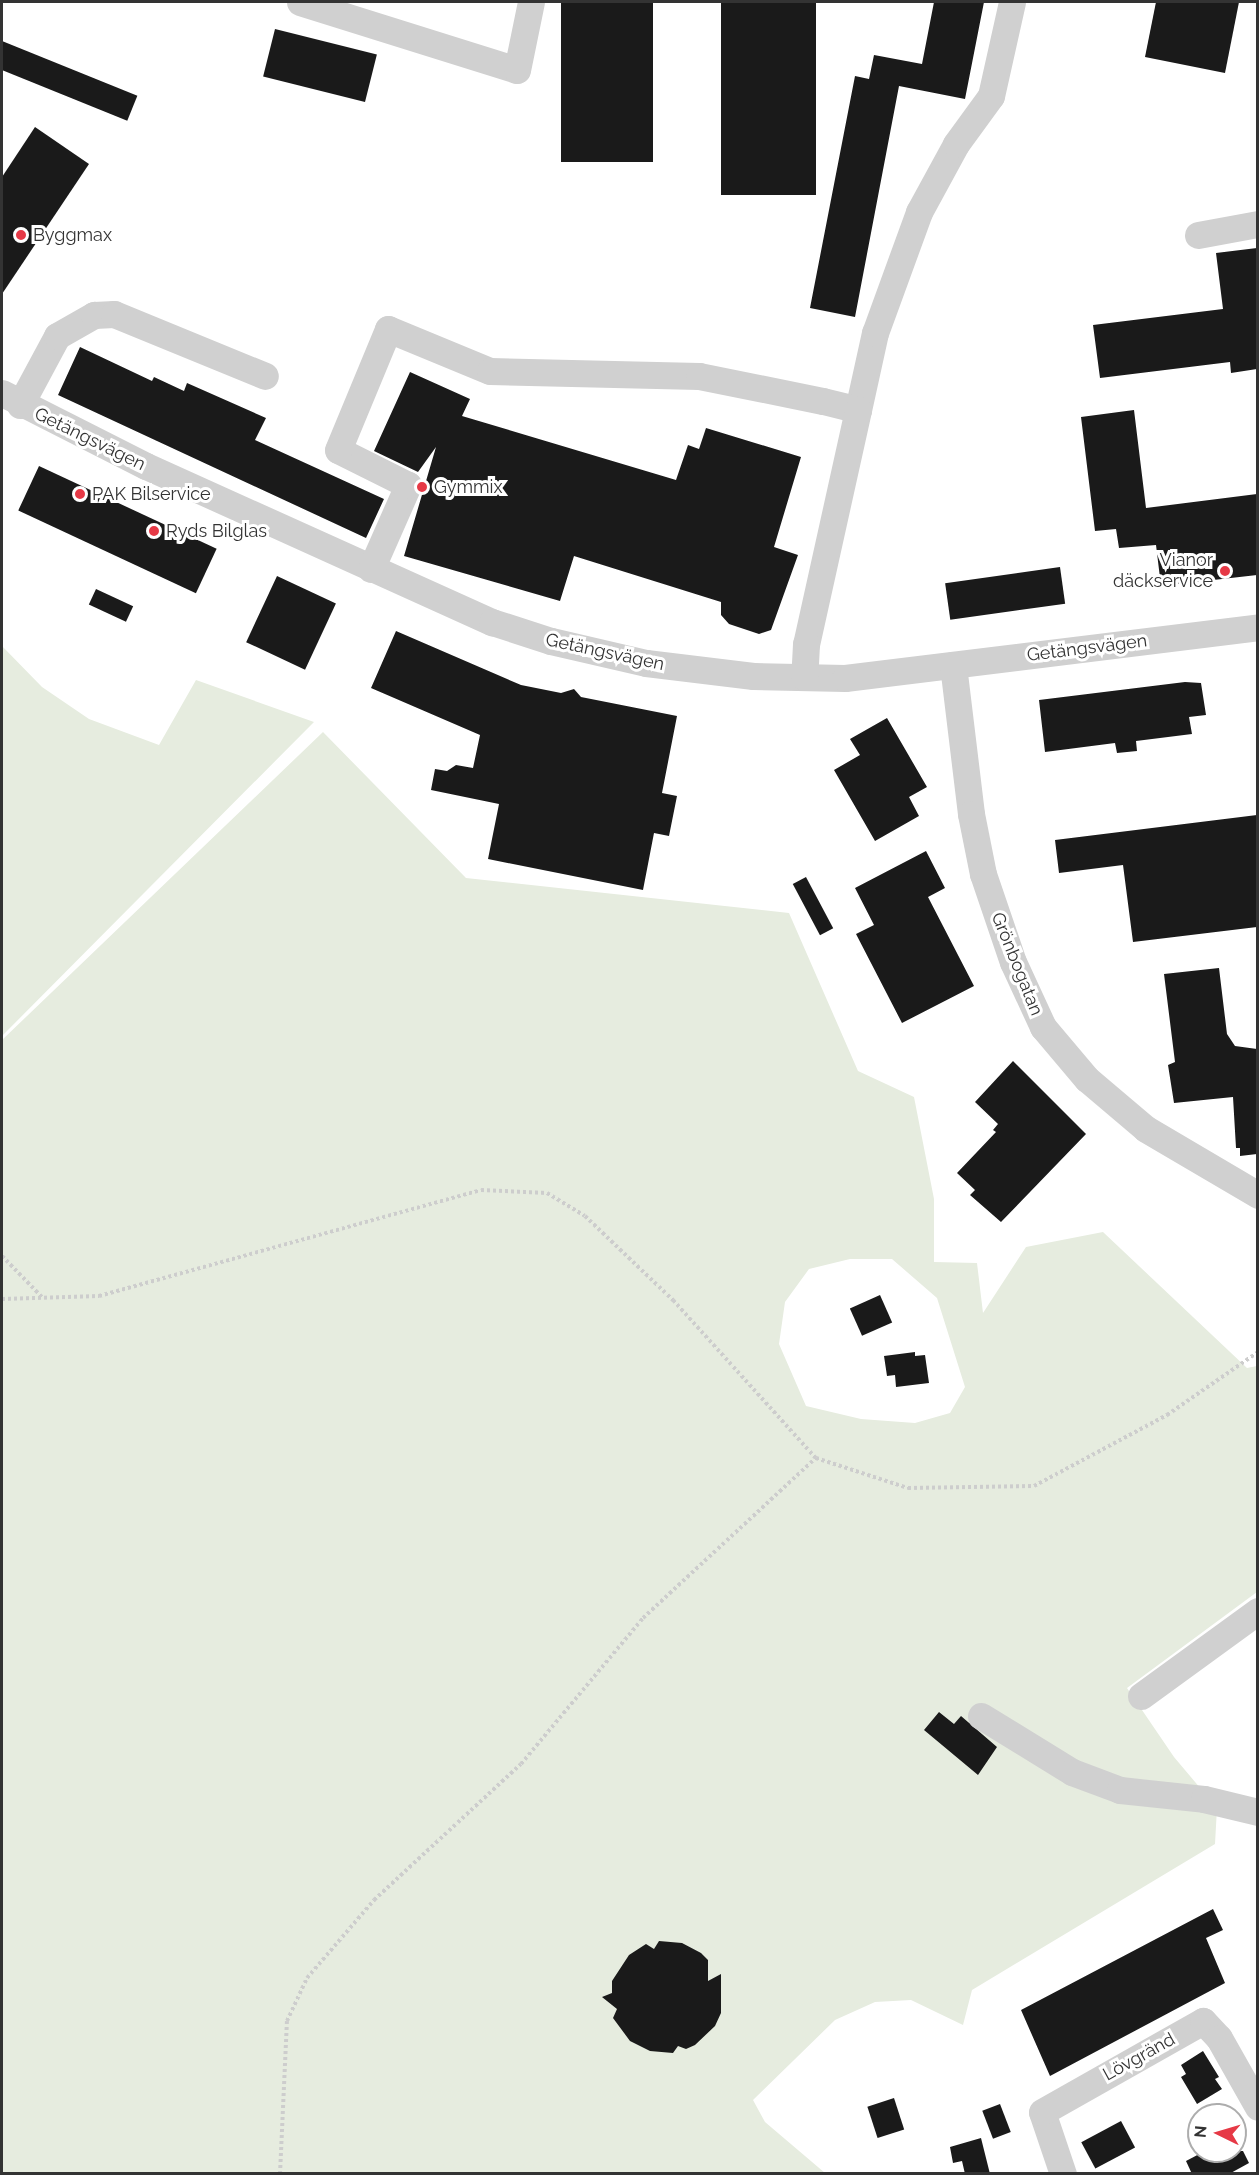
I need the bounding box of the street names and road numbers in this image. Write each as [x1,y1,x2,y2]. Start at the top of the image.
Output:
street label: Getängsvägen [31,403,149,475]
street label: Getängsvägen [544,629,666,675]
street label: Getängsvägen [1026,630,1148,666]
street label: Grönbogatan [987,909,1047,1019]
street label: Lövgränd [1099,2028,1179,2086]

